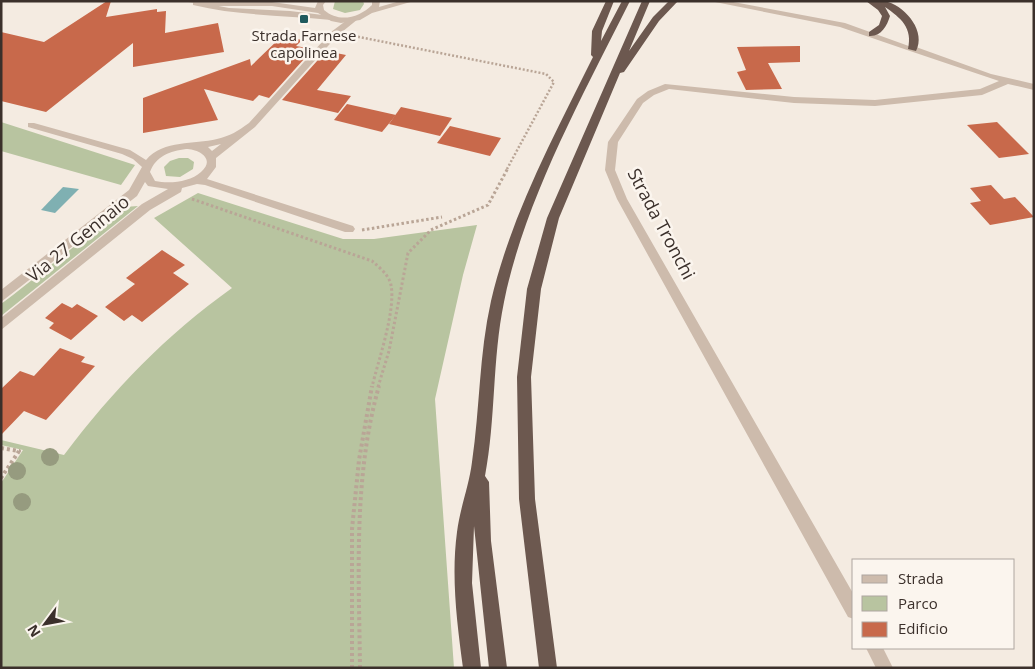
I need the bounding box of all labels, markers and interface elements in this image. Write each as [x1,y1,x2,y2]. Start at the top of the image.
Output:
marker: Strada Farnese capolinea [298,13,310,25]
place label: Strada Farnese capolinea [252,25,356,62]
street label: Strada Tronchi [622,164,701,283]
street label: Via 27 Gennaio [21,189,134,287]
legend [852,559,1015,649]
text: Strada [898,568,944,588]
text: Parco [898,593,938,613]
north arrow [20,599,70,649]
text: Edificio [898,618,948,638]
text: N [22,621,45,641]

